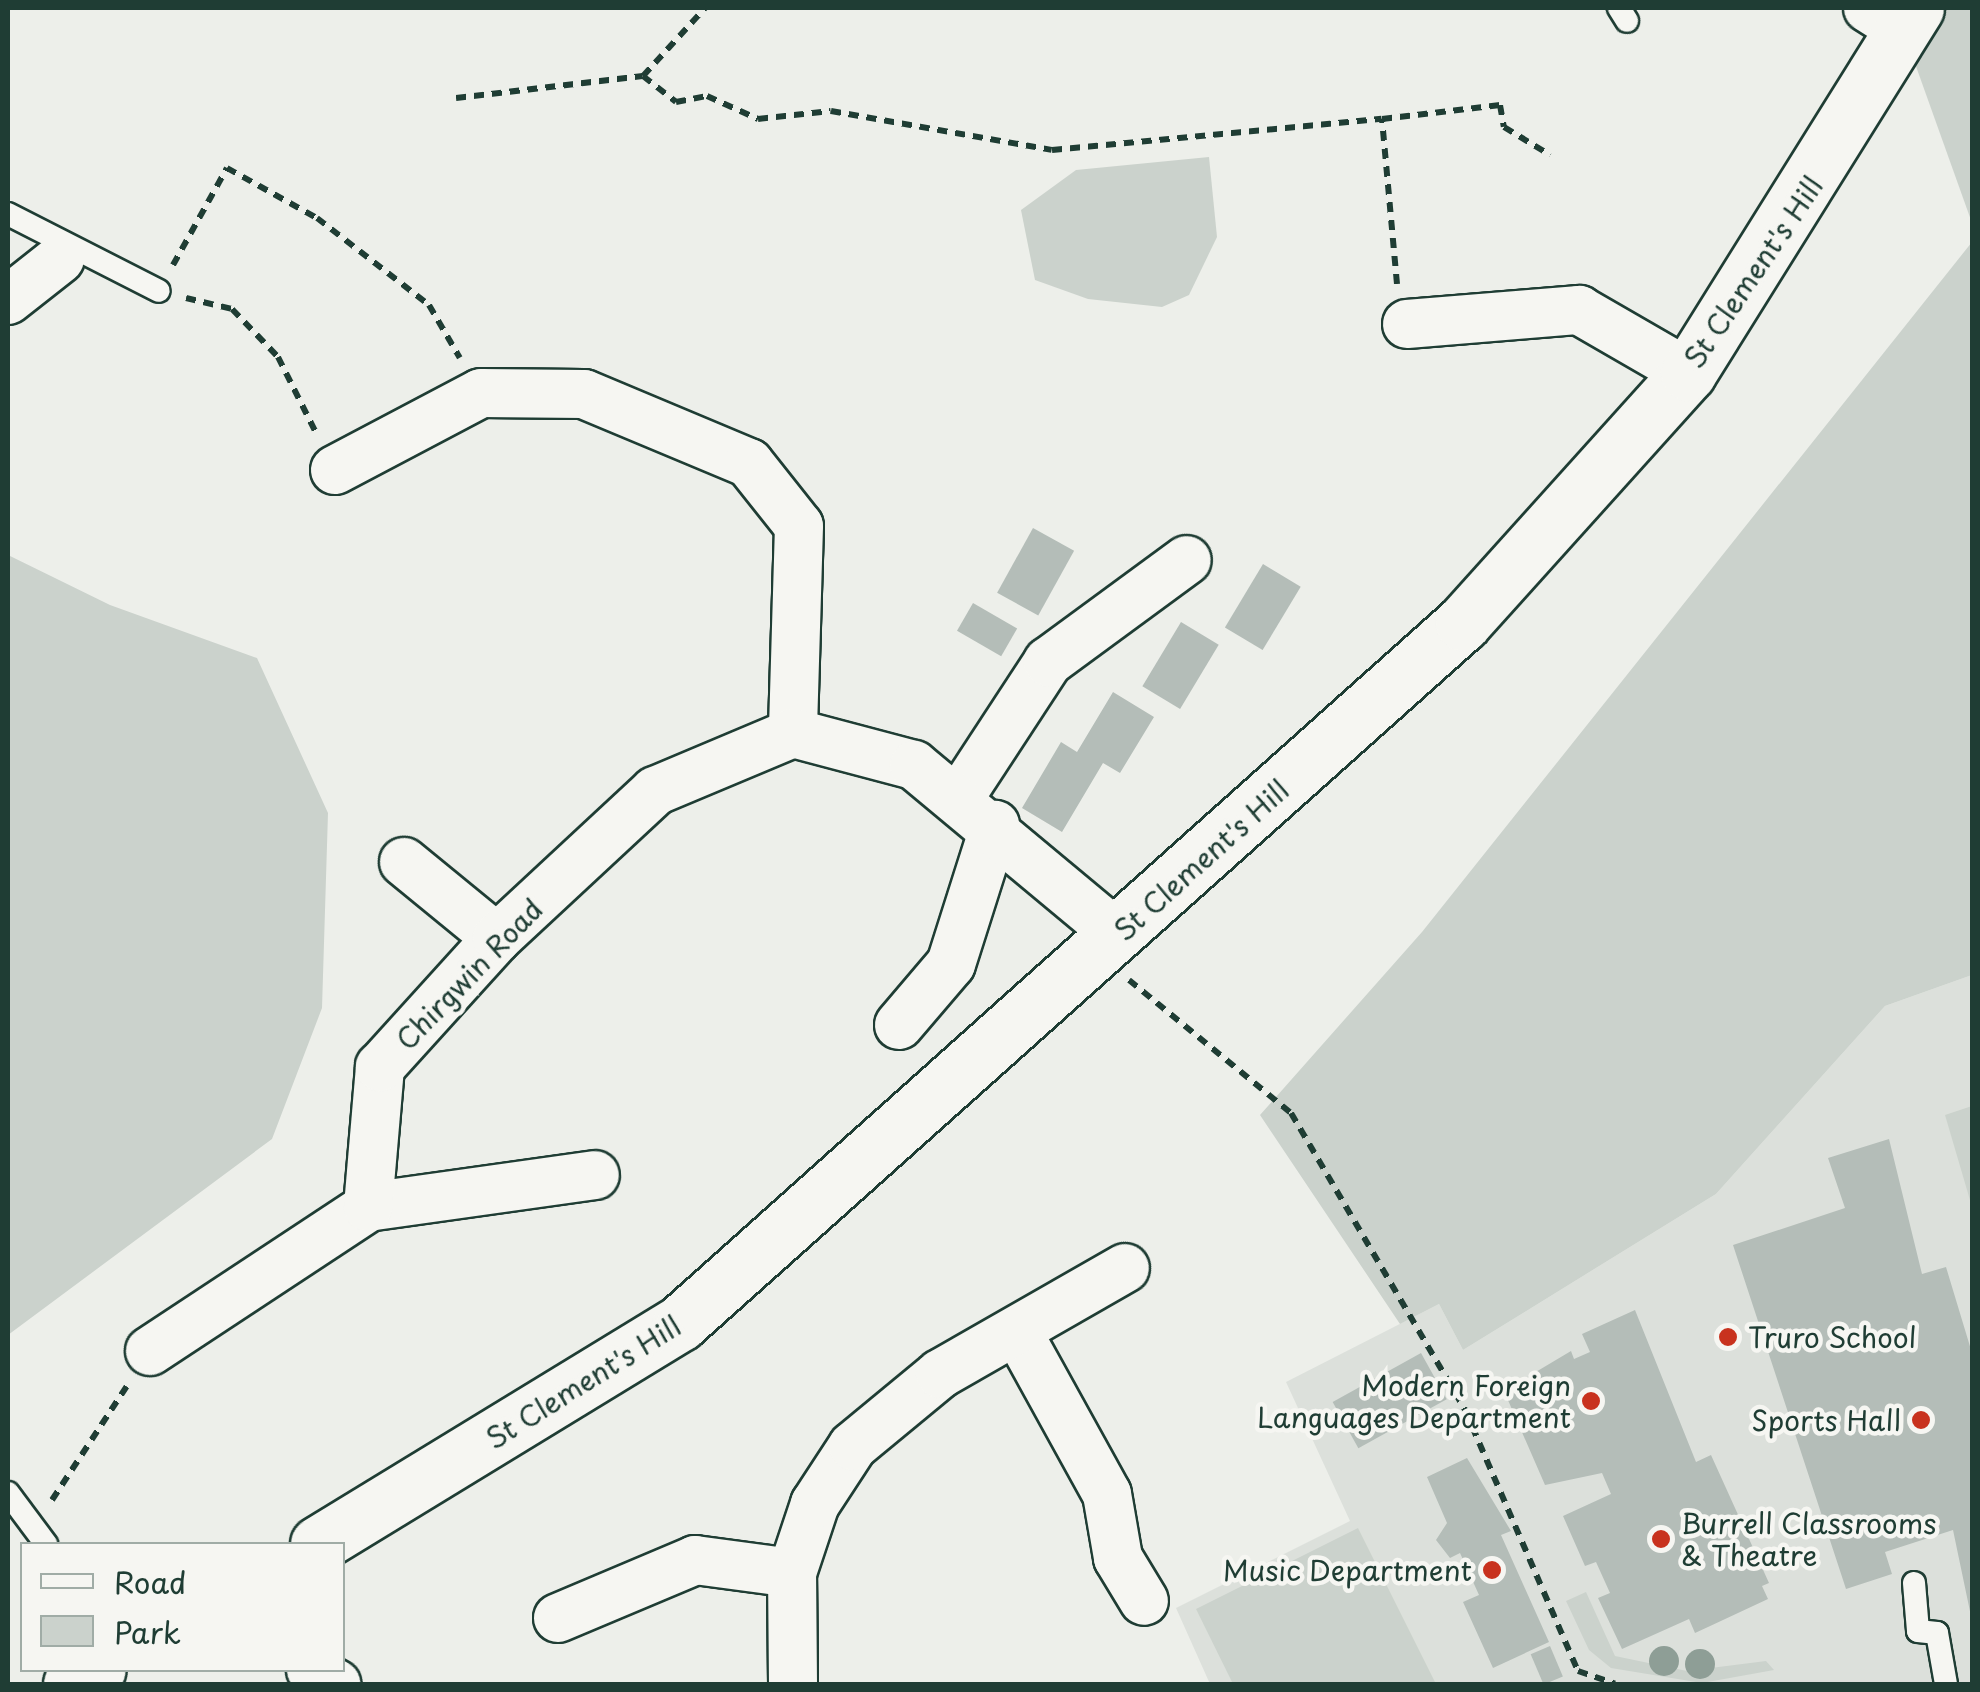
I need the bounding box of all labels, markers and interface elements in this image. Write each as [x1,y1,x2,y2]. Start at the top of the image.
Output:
street label: St Clement's Hill [1677,170,1829,374]
street label: St Clement's Hill [1107,773,1295,947]
street label: Chirgwin Road [389,892,549,1056]
street label: St Clement's Hill [479,1309,687,1455]
place label: Truro School [1748,1320,1918,1354]
marker: Truro School [1717,1326,1739,1348]
place label: Modern Foreign Languages Department [1256,1368,1571,1434]
marker: Modern Foreign Languages Department [1580,1390,1602,1412]
place label: Sports Hall [1751,1403,1901,1437]
marker: Sports Hall [1910,1409,1932,1431]
place label: Burrell Classrooms & Theatre [1681,1506,1938,1572]
marker: Burrell Classrooms & Theatre [1650,1528,1672,1550]
legend [20,1542,345,1672]
place label: Music Department [1224,1553,1472,1587]
text: Road [114,1559,187,1604]
marker: Music Department [1481,1559,1503,1581]
text: Park [114,1609,181,1654]

